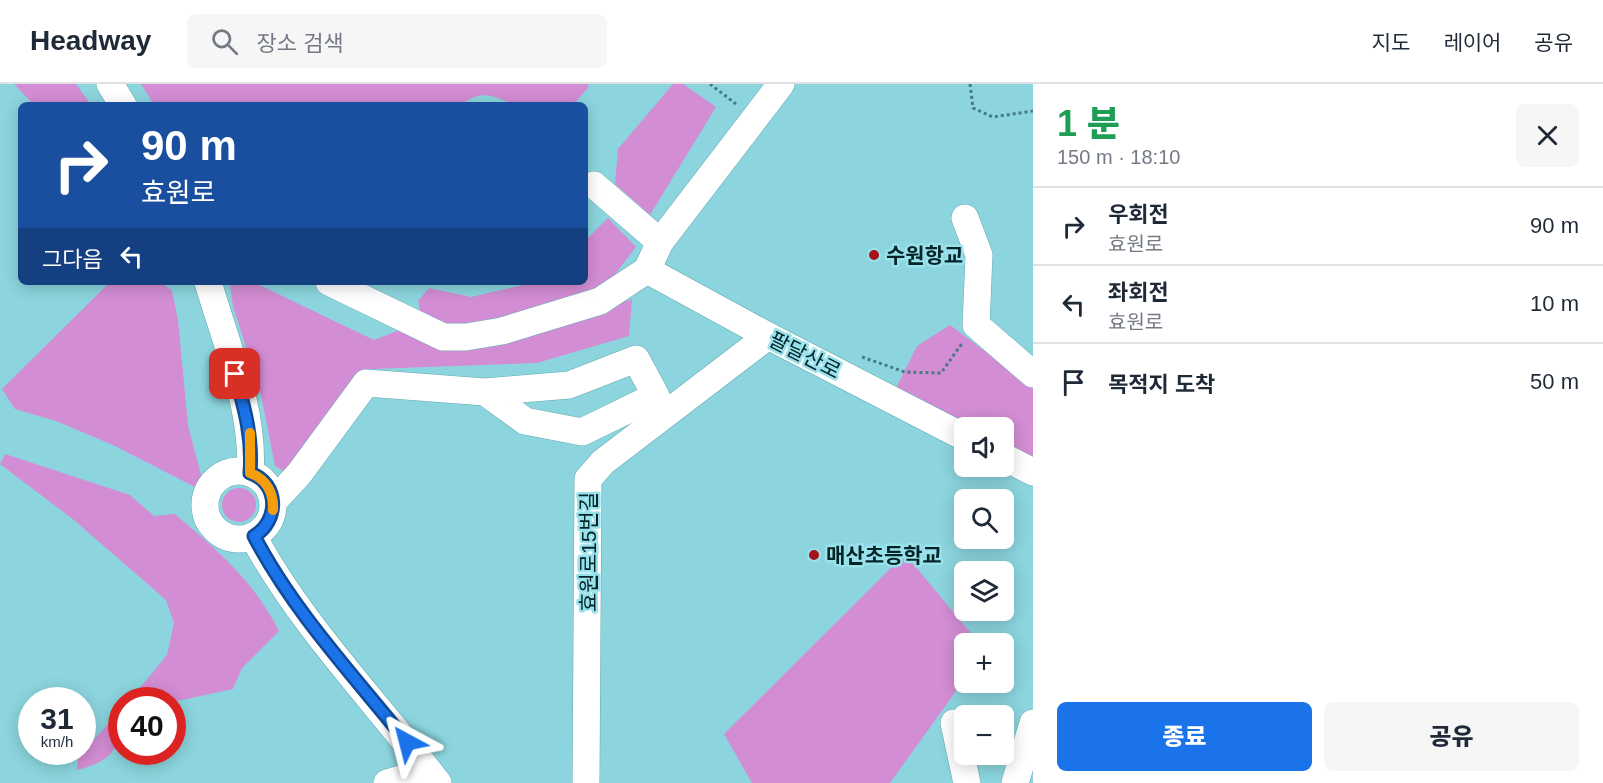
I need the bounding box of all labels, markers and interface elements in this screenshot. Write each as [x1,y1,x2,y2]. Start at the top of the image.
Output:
search box [187,14,607,68]
text: Headway [30,25,151,56]
icon: search [208,25,241,58]
text: 장소 검색 [256,31,343,56]
text: 지도 [1372,31,1410,54]
text: 레이어 [1443,31,1501,54]
text: 공유 [1534,31,1573,54]
text: 1 분 [1057,103,1120,144]
button: close [1516,104,1579,167]
text: 90 m [141,122,237,169]
icon: right [42,126,120,204]
text: 150 m · 18:10 [1057,146,1180,168]
text: 효원로 [141,178,216,208]
text: 우회전 [1108,202,1169,227]
icon: right [1057,210,1090,243]
text: 90 m [1530,213,1579,238]
text: 효원로 [1108,233,1163,255]
icon: left [115,240,148,273]
place label: 수원항교 [886,244,963,267]
text: 그다음 [42,247,103,272]
marker: 수원항교 [867,248,881,262]
text: 좌회전 [1108,280,1169,305]
icon: left [1057,288,1090,321]
text: 10 m [1530,291,1579,316]
text: 효원로 [1108,311,1163,333]
street label: 팔달산로 [765,327,845,383]
pin [209,348,260,399]
icon: arrive [218,357,251,390]
icon: arrive [1057,366,1090,399]
text: 50 m [1530,369,1579,394]
text: 목적지 도착 [1108,372,1215,397]
map controls [954,417,1014,765]
button: sound [954,417,1014,477]
button: search [954,489,1014,549]
street label: 효원로15번길 [577,492,600,612]
place label: 매산초등학교 [826,544,942,567]
marker: 매산초등학교 [807,548,821,562]
button: layers [954,561,1014,621]
button: + [954,633,1014,693]
speed limit sign: 40 [108,687,186,765]
text: 31 [40,702,74,735]
button: 종료 [1057,702,1312,771]
button: 공유 [1324,702,1579,771]
button: − [954,705,1014,765]
position arrow [375,710,439,774]
text: km/h [41,733,73,750]

